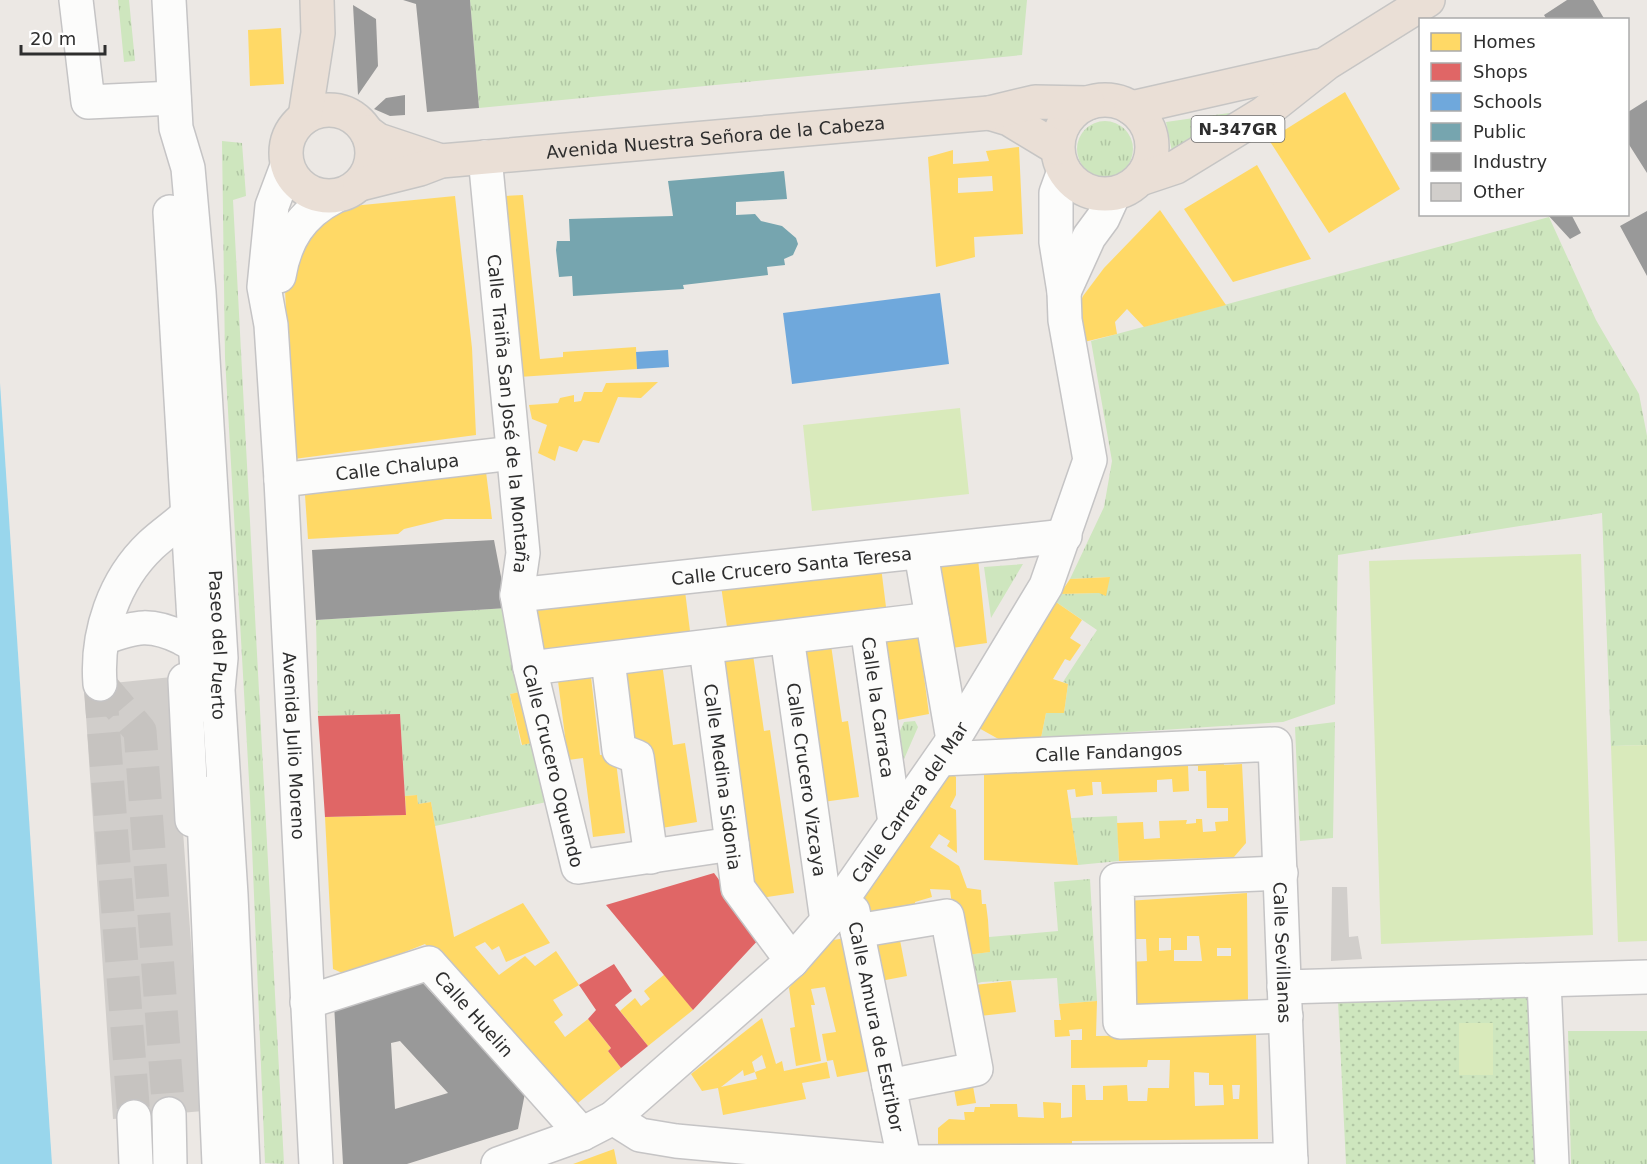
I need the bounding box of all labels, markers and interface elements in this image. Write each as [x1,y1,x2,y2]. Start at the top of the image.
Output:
scale bar [21,18,105,56]
legend [1419,18,1629,216]
text: 20 m [30,28,76,49]
text: Homes [1473,31,1536,52]
text: Shops [1473,61,1528,82]
text: Schools [1473,91,1542,112]
street label: Avenida Nuestra Señora de la Cabeza [545,112,886,162]
road number: N-347GR [1192,116,1284,142]
text: Public [1473,121,1526,142]
text: Industry [1473,151,1547,172]
text: Other [1473,181,1525,202]
street label: Calle Traiña San José de la Montaña [484,253,534,575]
street label: Calle Chalupa [334,449,460,484]
street label: Calle Crucero Santa Teresa [670,542,913,589]
street label: Paseo del Puerto [205,569,232,720]
street label: Calle la Carraca [858,635,899,779]
street label: Avenida Julio Moreno [279,651,310,840]
street label: Calle Crucero Oquendo [519,662,588,870]
street label: Calle Crucero Vizcaya [783,681,831,878]
street label: Calle Medina Sidonia [700,682,746,871]
street label: Calle Carrera del Mar [847,717,972,887]
street label: Calle Fandangos [1035,738,1183,765]
street label: Calle Sevillanas [1270,881,1296,1024]
street label: Calle Amura de Estribor [845,920,909,1134]
street label: Calle Huelin [430,966,518,1061]

